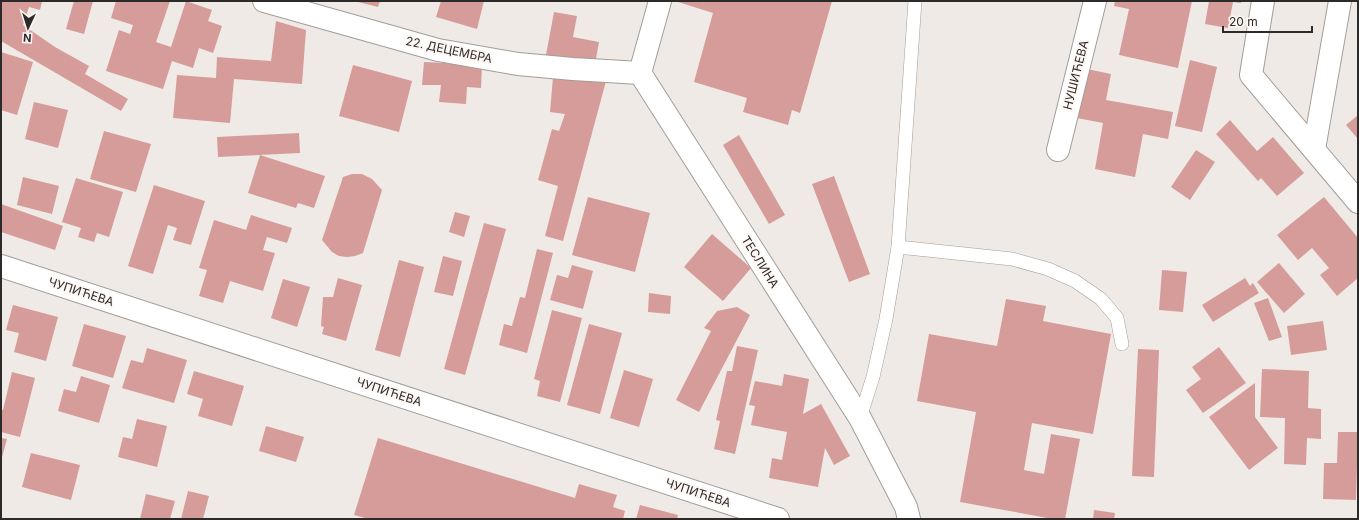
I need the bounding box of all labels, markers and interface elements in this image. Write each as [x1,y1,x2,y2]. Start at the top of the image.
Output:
north arrow [8,8,48,48]
scale bar [1223,8,1312,34]
text: 20 m [1229,14,1258,29]
text: N [23,31,32,45]
street label: 22. ДЕЦЕМБРА [404,33,494,66]
street label: НУШИЋЕВА [1060,39,1091,111]
street label: ТЕСЛИНА [738,233,782,291]
street label: ЧУПИЋЕВА [47,274,116,309]
street label: ЧУПИЋЕВА [355,374,424,409]
street label: ЧУПИЋЕВА [664,475,733,510]

